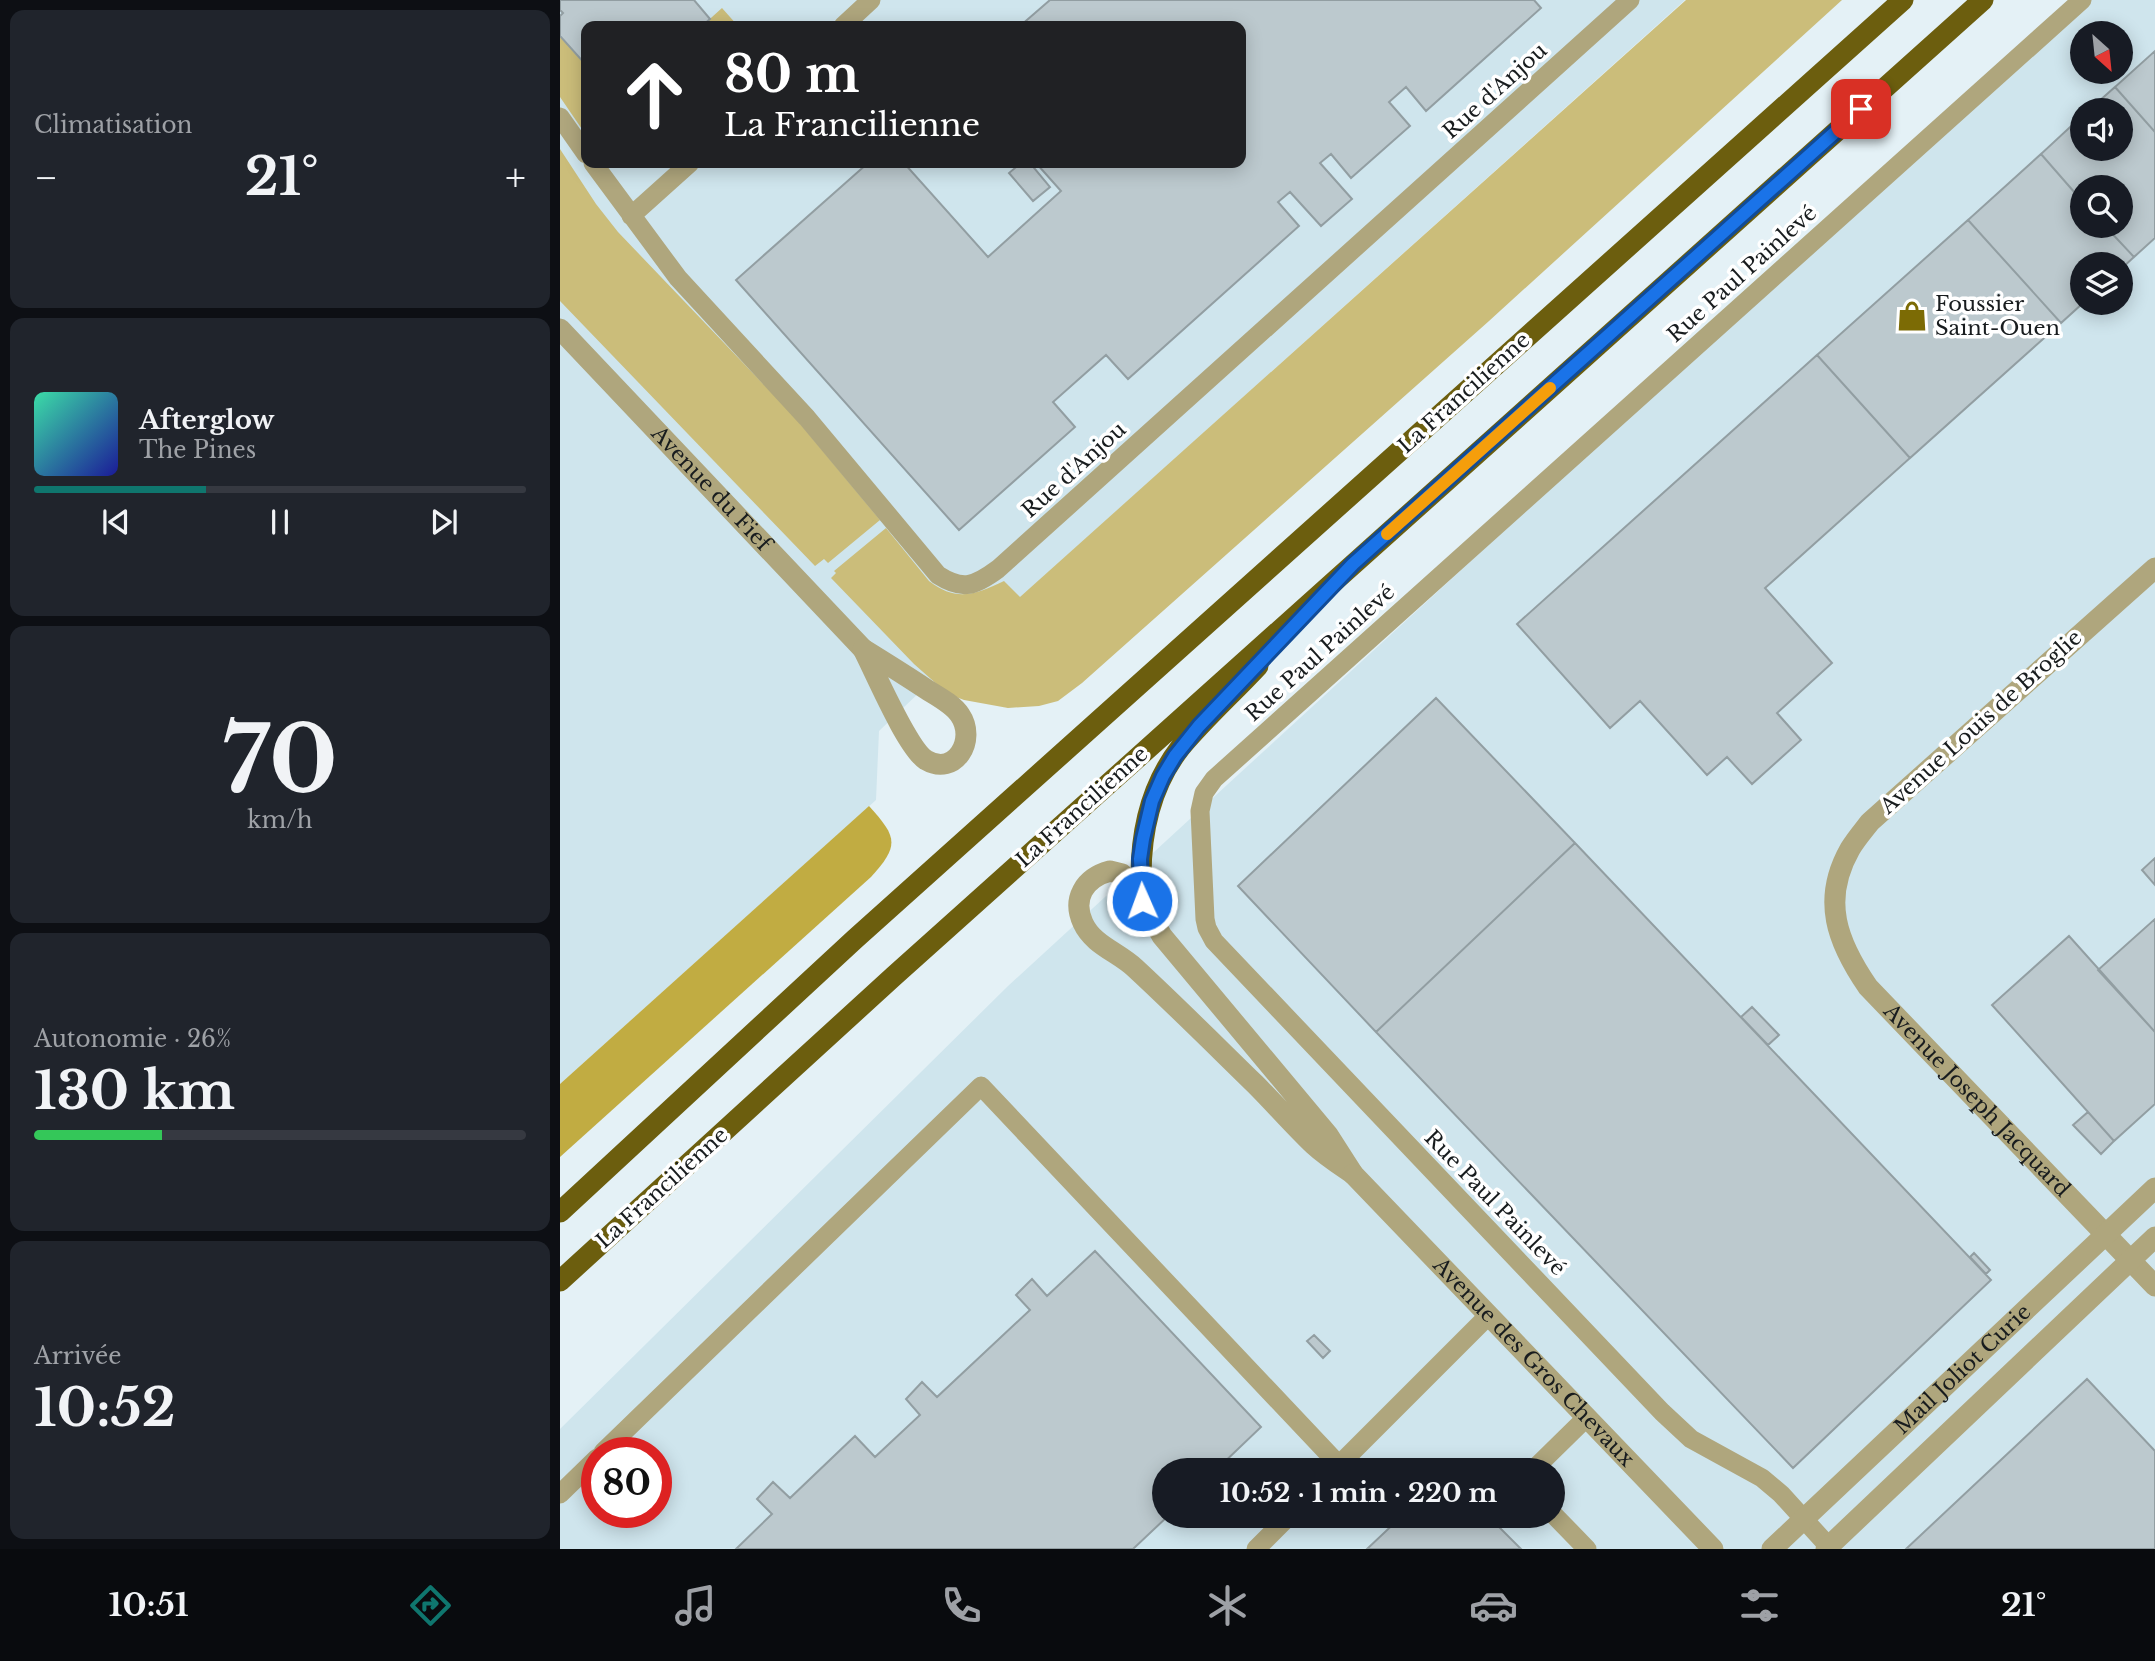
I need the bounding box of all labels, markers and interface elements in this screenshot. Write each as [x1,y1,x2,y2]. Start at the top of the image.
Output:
north arrow [2070,21,2133,84]
map controls [2070,21,2133,315]
street label: Rue d'Anjou [1438,38,1552,144]
text: 80 m [724,44,859,105]
icon: ahead [609,49,700,140]
pin [1831,79,1891,139]
icon: arrive [1842,90,1880,128]
button: sound [2070,98,2133,161]
text: La Francilienne [724,105,980,145]
text: Climatisation [34,111,192,139]
text: 21° [245,145,319,209]
text: − [34,154,58,201]
text: + [505,154,526,201]
button: search [2070,175,2133,238]
street label: Rue Paul Painlevé [1662,200,1822,348]
button: layers [2070,252,2133,315]
place label: Foussier Saint-Ouen [1935,291,2060,341]
shop icon: Foussier Saint-Ouen [1895,299,1929,333]
street label: La Francilienne [1393,327,1535,459]
text: Afterglow [139,404,275,436]
street label: Rue d'Anjou [1017,417,1131,523]
street label: Avenue du Fief [645,420,778,558]
text: The Pines [139,436,256,464]
icon: previous [97,503,135,541]
icon: pause [261,503,299,541]
icon: next [425,503,463,541]
street label: Rue Paul Painlevé [1240,579,1400,727]
street label: Avenue Louis de Broglie [1874,625,2087,820]
text: 70 [222,704,338,817]
street label: La Francilienne [1011,741,1153,873]
text: km/h [247,806,313,834]
position arrow [1105,864,1179,938]
street label: Avenue Joseph Jacquard [1878,998,2075,1202]
text: Autonomie · 26% [34,1025,231,1053]
text: 130 km [34,1059,235,1123]
street label: La Francilienne [591,1122,733,1254]
street label: Rue Paul Painlevé [1419,1125,1571,1281]
street label: Avenue des Gros Chevaux [1427,1252,1640,1472]
street label: Mail Joliot Curie [1889,1299,2036,1440]
text: Arrivée [34,1342,121,1370]
text: 10:52 [34,1376,176,1440]
speed limit sign: 80 [581,1437,672,1528]
text: 10:52 · 1 min · 220 m [1220,1477,1497,1509]
icon: directions [406,1581,455,1630]
icon: music [671,1581,720,1630]
icon: phone [937,1581,986,1630]
icon: climate [1203,1581,1252,1630]
icon: car [1469,1581,1518,1630]
icon: filters [1735,1581,1784,1630]
text: 10:51 [108,1585,189,1625]
text: 21° [2001,1585,2046,1625]

